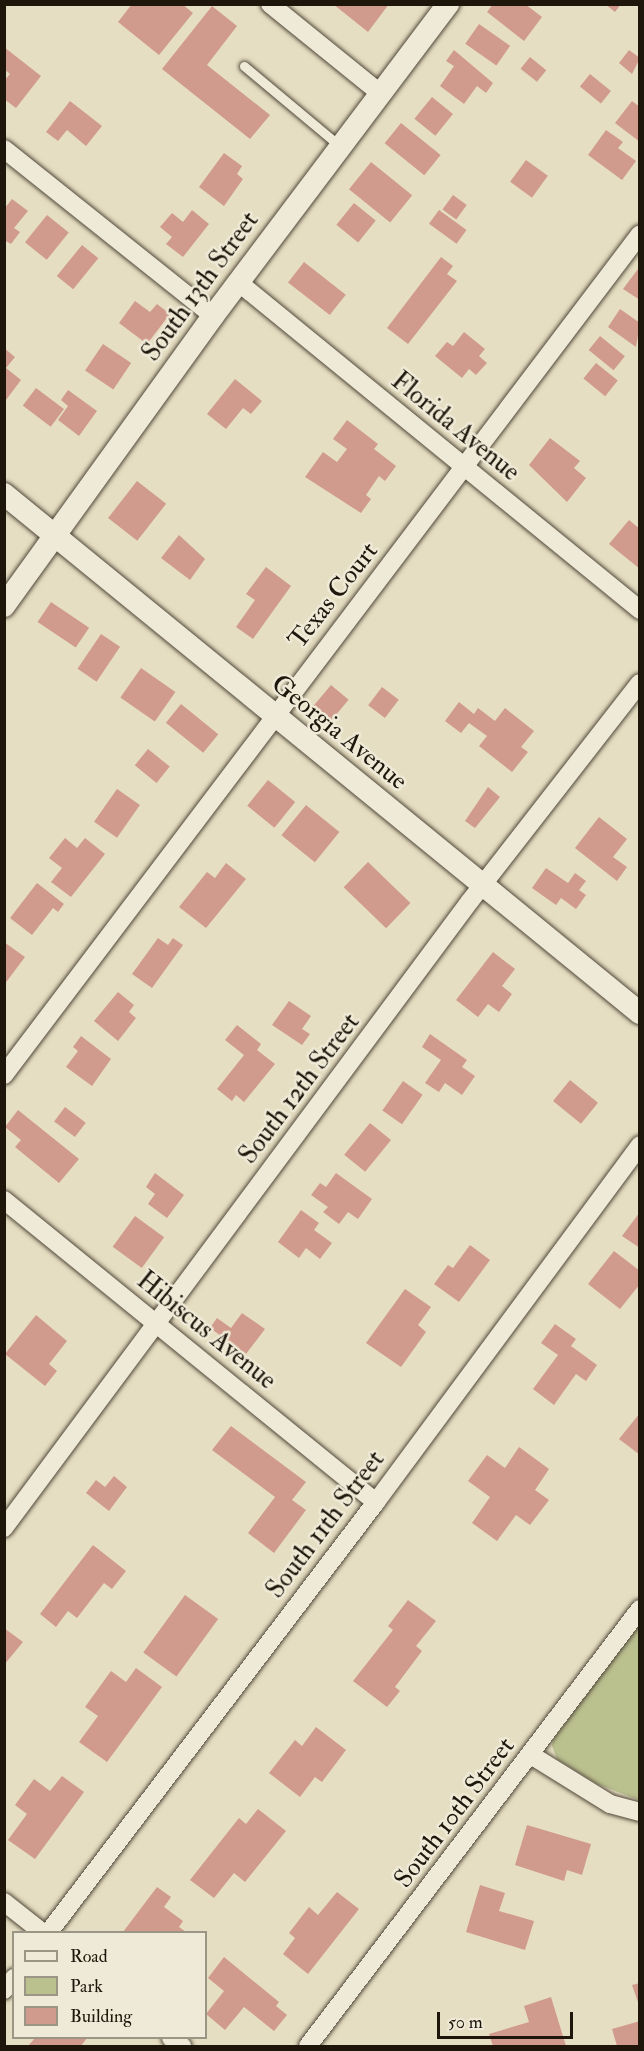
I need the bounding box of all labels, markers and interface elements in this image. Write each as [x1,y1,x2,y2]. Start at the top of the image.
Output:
street label: South 13th Street [136,206,266,368]
street label: Florida Avenue [385,366,525,488]
street label: Texas Court [283,537,385,655]
street label: Georgia Avenue [265,669,413,797]
street label: South 12th Street [233,1008,367,1170]
street label: Hibiscus Avenue [130,1265,282,1397]
street label: South 11th Street [260,1445,392,1605]
street label: South 10th Street [388,1732,522,1894]
legend [12,1931,207,2039]
text: Road [70,1945,108,1968]
text: Park [70,1975,103,1998]
scale bar [440,2000,576,2038]
text: Building [70,2005,132,2028]
text: 50 m [448,2011,483,2034]

